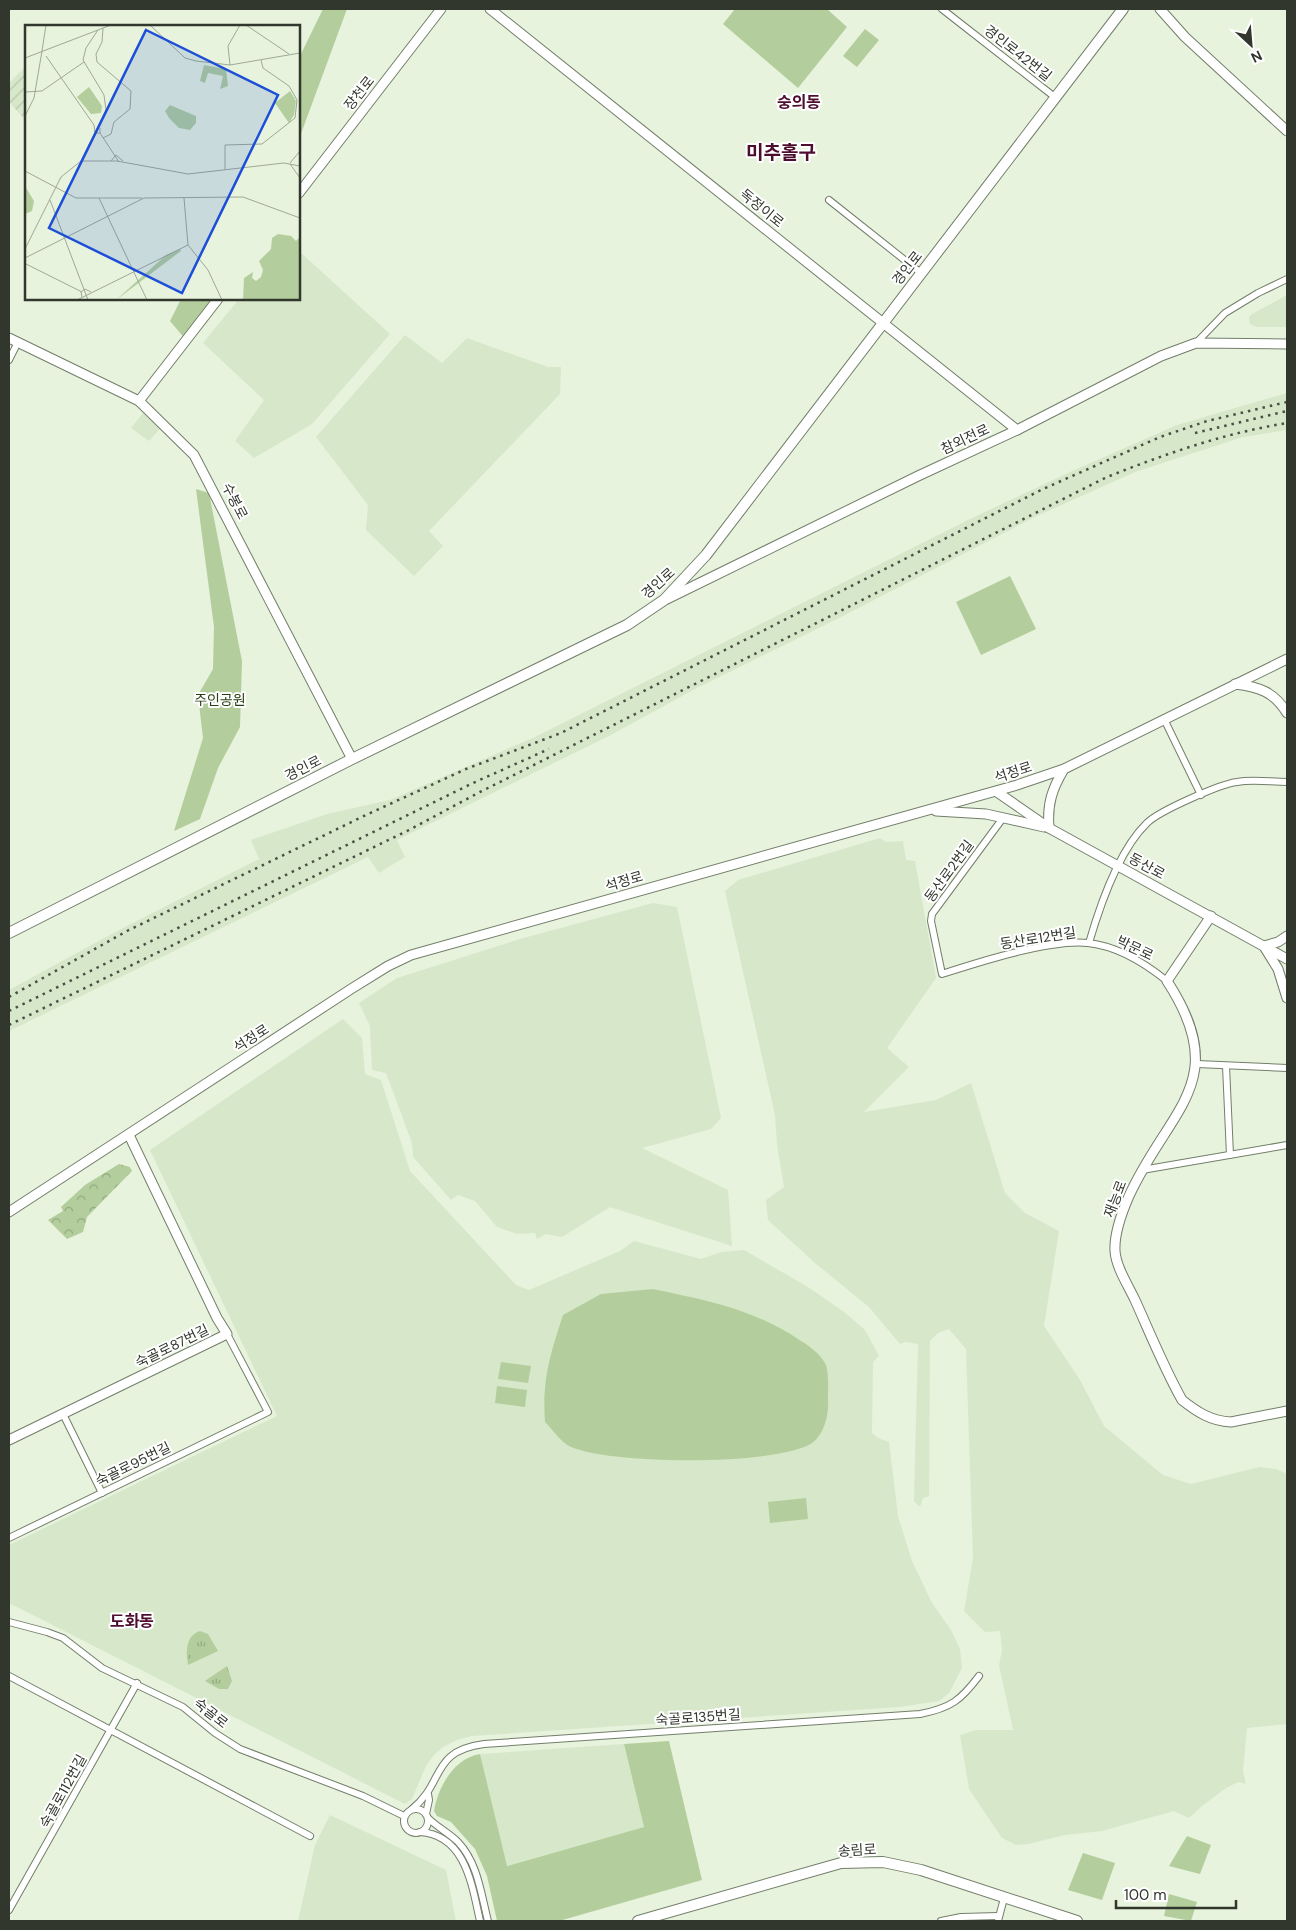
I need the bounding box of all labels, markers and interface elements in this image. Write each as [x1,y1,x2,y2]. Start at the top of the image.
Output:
north arrow [1226,20,1276,70]
street label: 경인로42번길 [981,21,1055,85]
inset map [25,25,300,300]
text: N [1248,46,1265,67]
street label: 장천로 [340,72,378,114]
district label: 숭의동 [777,92,821,113]
district label: 미추홀구 [746,140,816,165]
street label: 독정이로 [736,185,788,231]
street label: 경인로 [888,247,926,289]
street label: 참외전로 [938,420,992,458]
street label: 수봉로 [218,480,252,522]
street label: 경인로 [638,563,678,603]
park label: 주인공원 [194,691,246,709]
street label: 경인로 [282,751,324,785]
street label: 석정로 [992,757,1034,787]
street label: 동산로2번길 [920,836,978,906]
street label: 동산로 [1126,849,1168,883]
street label: 석정로 [603,867,645,895]
street label: 동산로12번길 [999,923,1077,953]
street label: 박문로 [1114,932,1156,964]
street label: 석정로 [230,1020,272,1056]
street label: 재능로 [1100,1178,1130,1220]
street label: 숙골로87번길 [132,1320,212,1372]
street label: 숙골로95번길 [92,1438,174,1490]
district label: 도화동 [110,1611,154,1632]
street label: 숙골로 [190,1694,232,1732]
street label: 숙골로135번길 [655,1705,741,1729]
street label: 숙골로112번길 [35,1751,91,1831]
street label: 송림로 [837,1840,877,1860]
scale bar [1116,1878,1236,1910]
text: 100 m [1124,1885,1167,1905]

